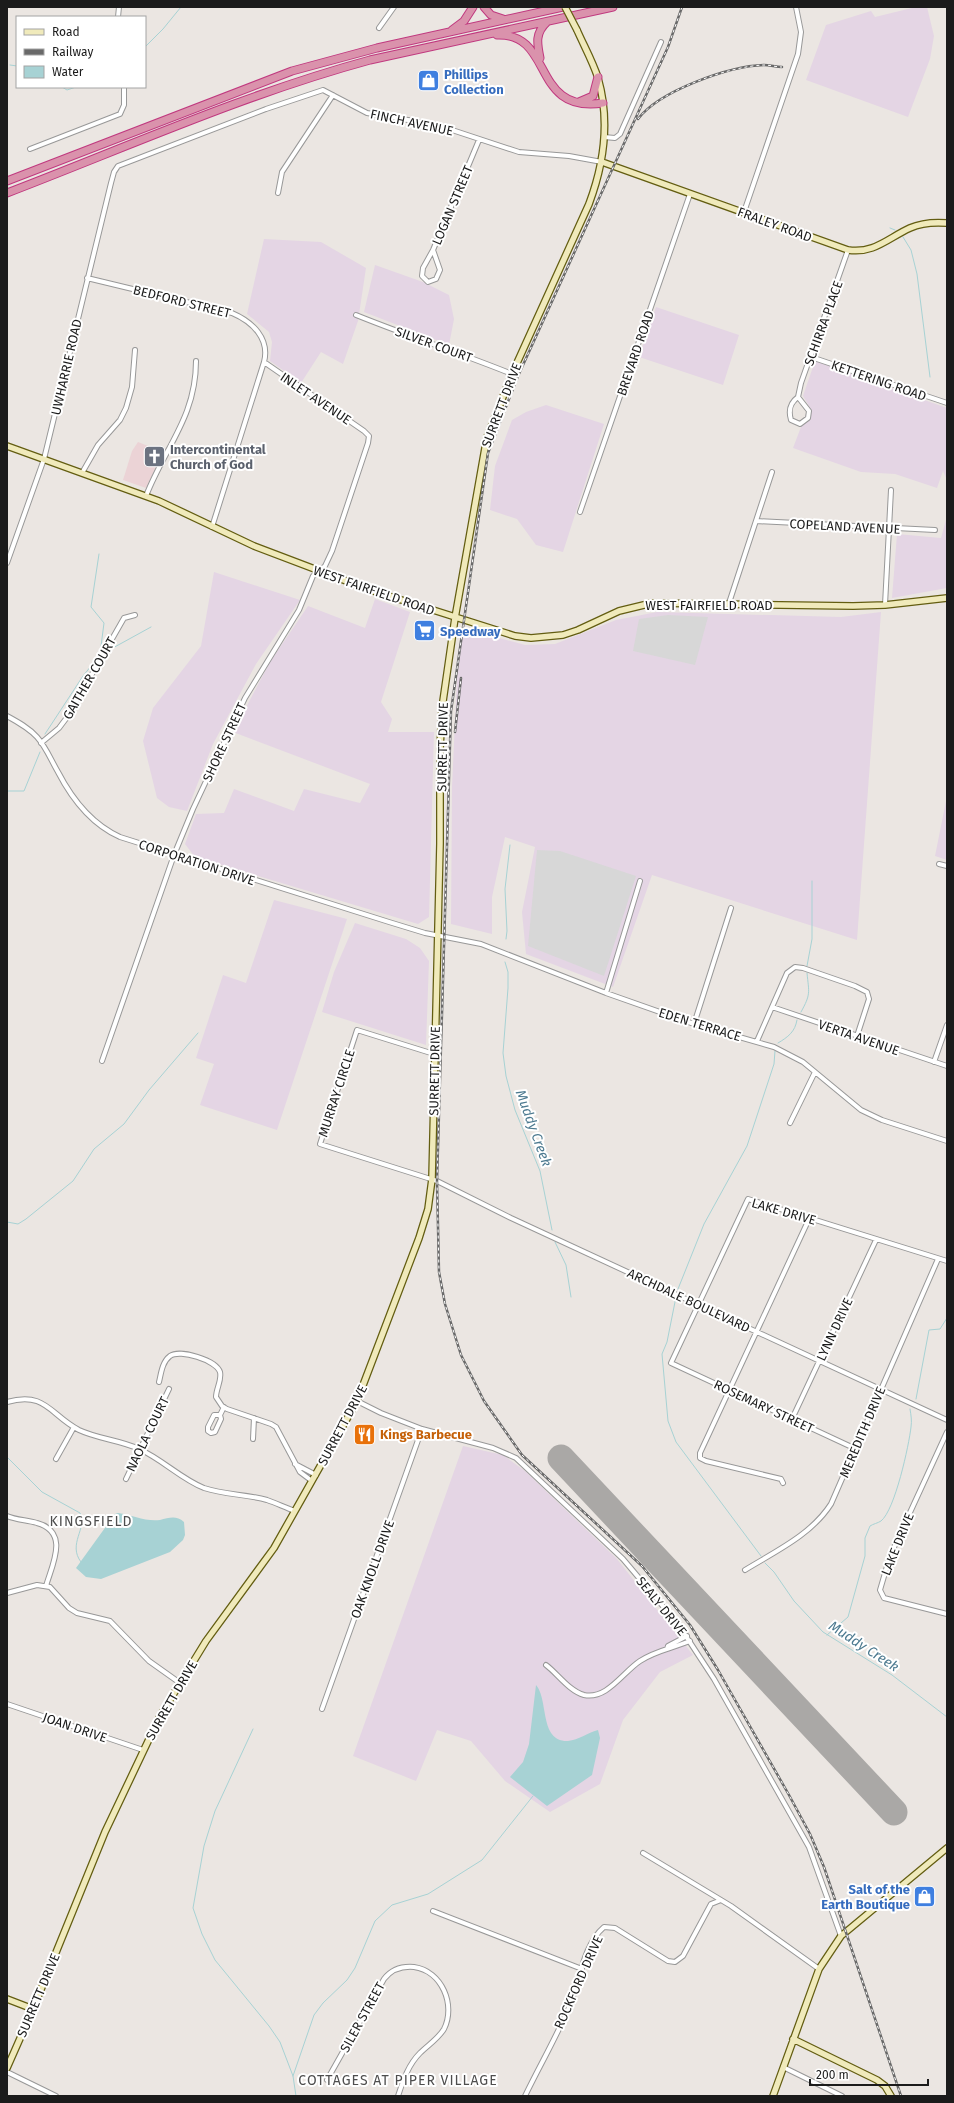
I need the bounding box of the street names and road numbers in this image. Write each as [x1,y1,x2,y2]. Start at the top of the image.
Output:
street label: FINCH AVENUE [369,106,455,139]
street label: LOGAN STREET [429,163,476,247]
street label: FRALEY ROAD [736,204,814,245]
street label: SCHIRRA PLACE [801,279,846,368]
street label: BEDFORD STREET [132,282,233,321]
street label: BREVARD ROAD [614,308,657,398]
street label: UWHARRIE ROAD [48,318,85,417]
street label: SILVER COURT [393,324,475,365]
street label: KETTERING ROAD [829,357,928,404]
street label: SURRETT DRIVE [478,361,525,450]
street label: INLET AVENUE [277,369,354,428]
street label: COPELAND AVENUE [789,516,901,537]
street label: WEST FAIRFIELD ROAD [311,563,436,618]
street label: WEST FAIRFIELD ROAD [645,598,773,613]
street label: GAITHER COURT [60,634,119,722]
street label: SHORE STREET [200,700,249,784]
street label: SURRETT DRIVE [434,702,451,792]
street label: CORPORATION DRIVE [137,837,257,888]
street label: EDEN TERRACE [657,1005,743,1044]
street label: VERTA AVENUE [816,1017,901,1058]
street label: SURRETT DRIVE [426,1026,443,1116]
street label: MURRAY CIRCLE [315,1047,358,1139]
street label: LAKE DRIVE [750,1195,818,1228]
street label: ARCHDALE BOULEVARD [625,1265,752,1335]
street label: LYNN DRIVE [813,1295,856,1363]
street label: ROSEMARY STREET [711,1377,816,1436]
street label: SURRETT DRIVE [315,1382,370,1468]
street label: MEREDITH DRIVE [837,1384,888,1480]
street label: NAOLA COURT [123,1394,172,1474]
street label: LAKE DRIVE [878,1511,917,1578]
street label: OAK KNOLL DRIVE [348,1518,397,1620]
street label: SEALY DRIVE [633,1574,690,1639]
street label: SURRETT DRIVE [143,1658,200,1743]
street label: JOAN DRIVE [41,1709,109,1745]
street label: ROCKFORD DRIVE [551,1933,606,2031]
street label: SURRETT DRIVE [14,1951,63,2039]
street label: SILER STREET [337,1979,388,2055]

